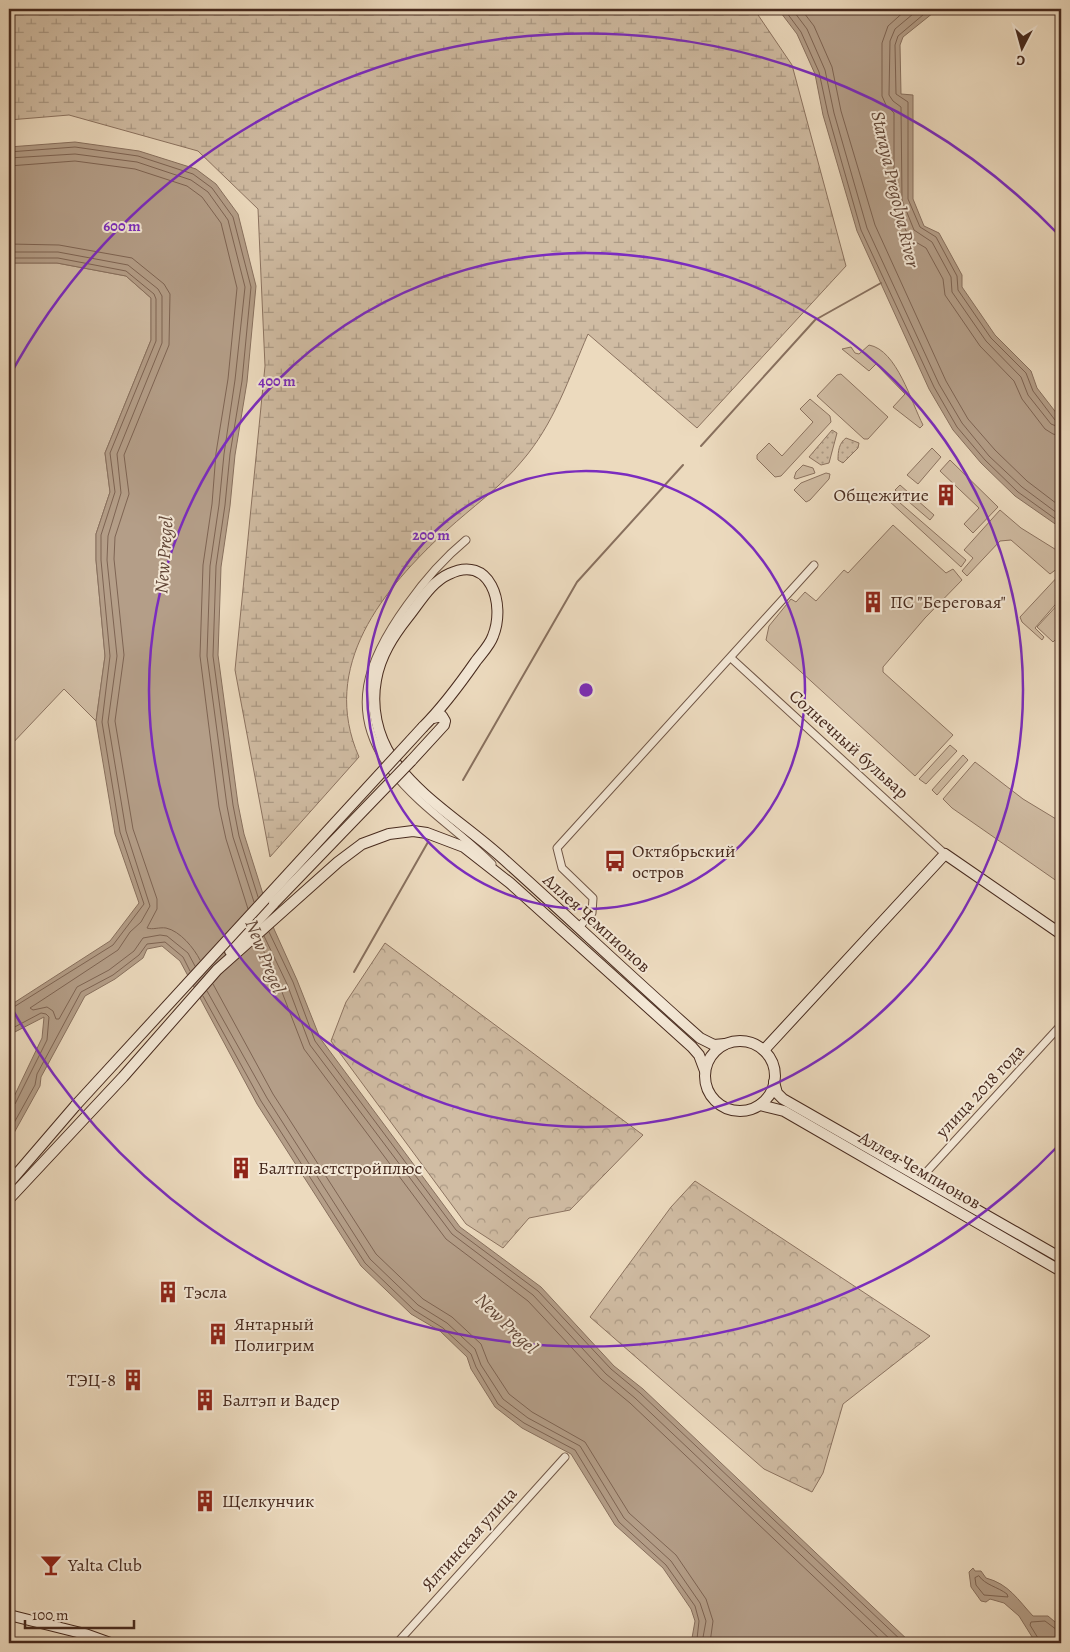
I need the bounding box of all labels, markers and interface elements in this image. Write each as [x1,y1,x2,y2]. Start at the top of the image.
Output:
north arrow [998,22,1048,72]
text: С [1015,50,1026,70]
water label: Staraya Pregolya River [864,109,926,271]
text: 600 m [103,216,141,236]
text: 400 m [258,371,296,391]
building icon: Общежитие [933,482,959,508]
place label: Общежитие [834,483,929,507]
water label: New Pregel [148,515,180,595]
text: 200 m [412,525,450,545]
building icon: ПС "Береговая" [860,589,886,615]
place label: ПС "Береговая" [890,590,1006,614]
centre of rings [577,681,595,699]
street label: Солнечный бульвар [784,684,914,804]
place label: Октябрьский остров [632,839,736,884]
bus stop icon: Октябрьский остров [602,848,628,874]
street label: Аллея Чемпионов [537,868,656,978]
water label: New Pregel [238,915,292,998]
street label: улица 2018 года [930,1038,1030,1144]
street label: Аллея Чемпионов [854,1125,985,1215]
building icon: Балтпластстройплюс [228,1155,254,1181]
place label: Балтпластстройплюс [258,1156,422,1180]
building icon: Тэсла [155,1279,181,1305]
place label: Тэсла [184,1280,228,1304]
water label: New Pregel [469,1287,544,1360]
place label: Янтарный Полигрим [234,1312,315,1357]
building icon: Янтарный Полигрим [205,1321,231,1347]
building icon: ТЭЦ-8 [120,1367,146,1393]
place label: ТЭЦ-8 [67,1368,116,1392]
building icon: Балтэп и Вадер [192,1387,218,1413]
place label: Балтэп и Вадер [222,1388,340,1412]
street label: Ялтинская улица [416,1481,523,1596]
building icon: Щелкунчик [192,1488,218,1514]
place label: Щелкунчик [222,1489,314,1513]
bar icon: Yalta Club [38,1552,64,1578]
place label: Yalta Club [67,1553,142,1577]
scale bar [25,1597,134,1629]
text: 100 m [32,1605,69,1625]

